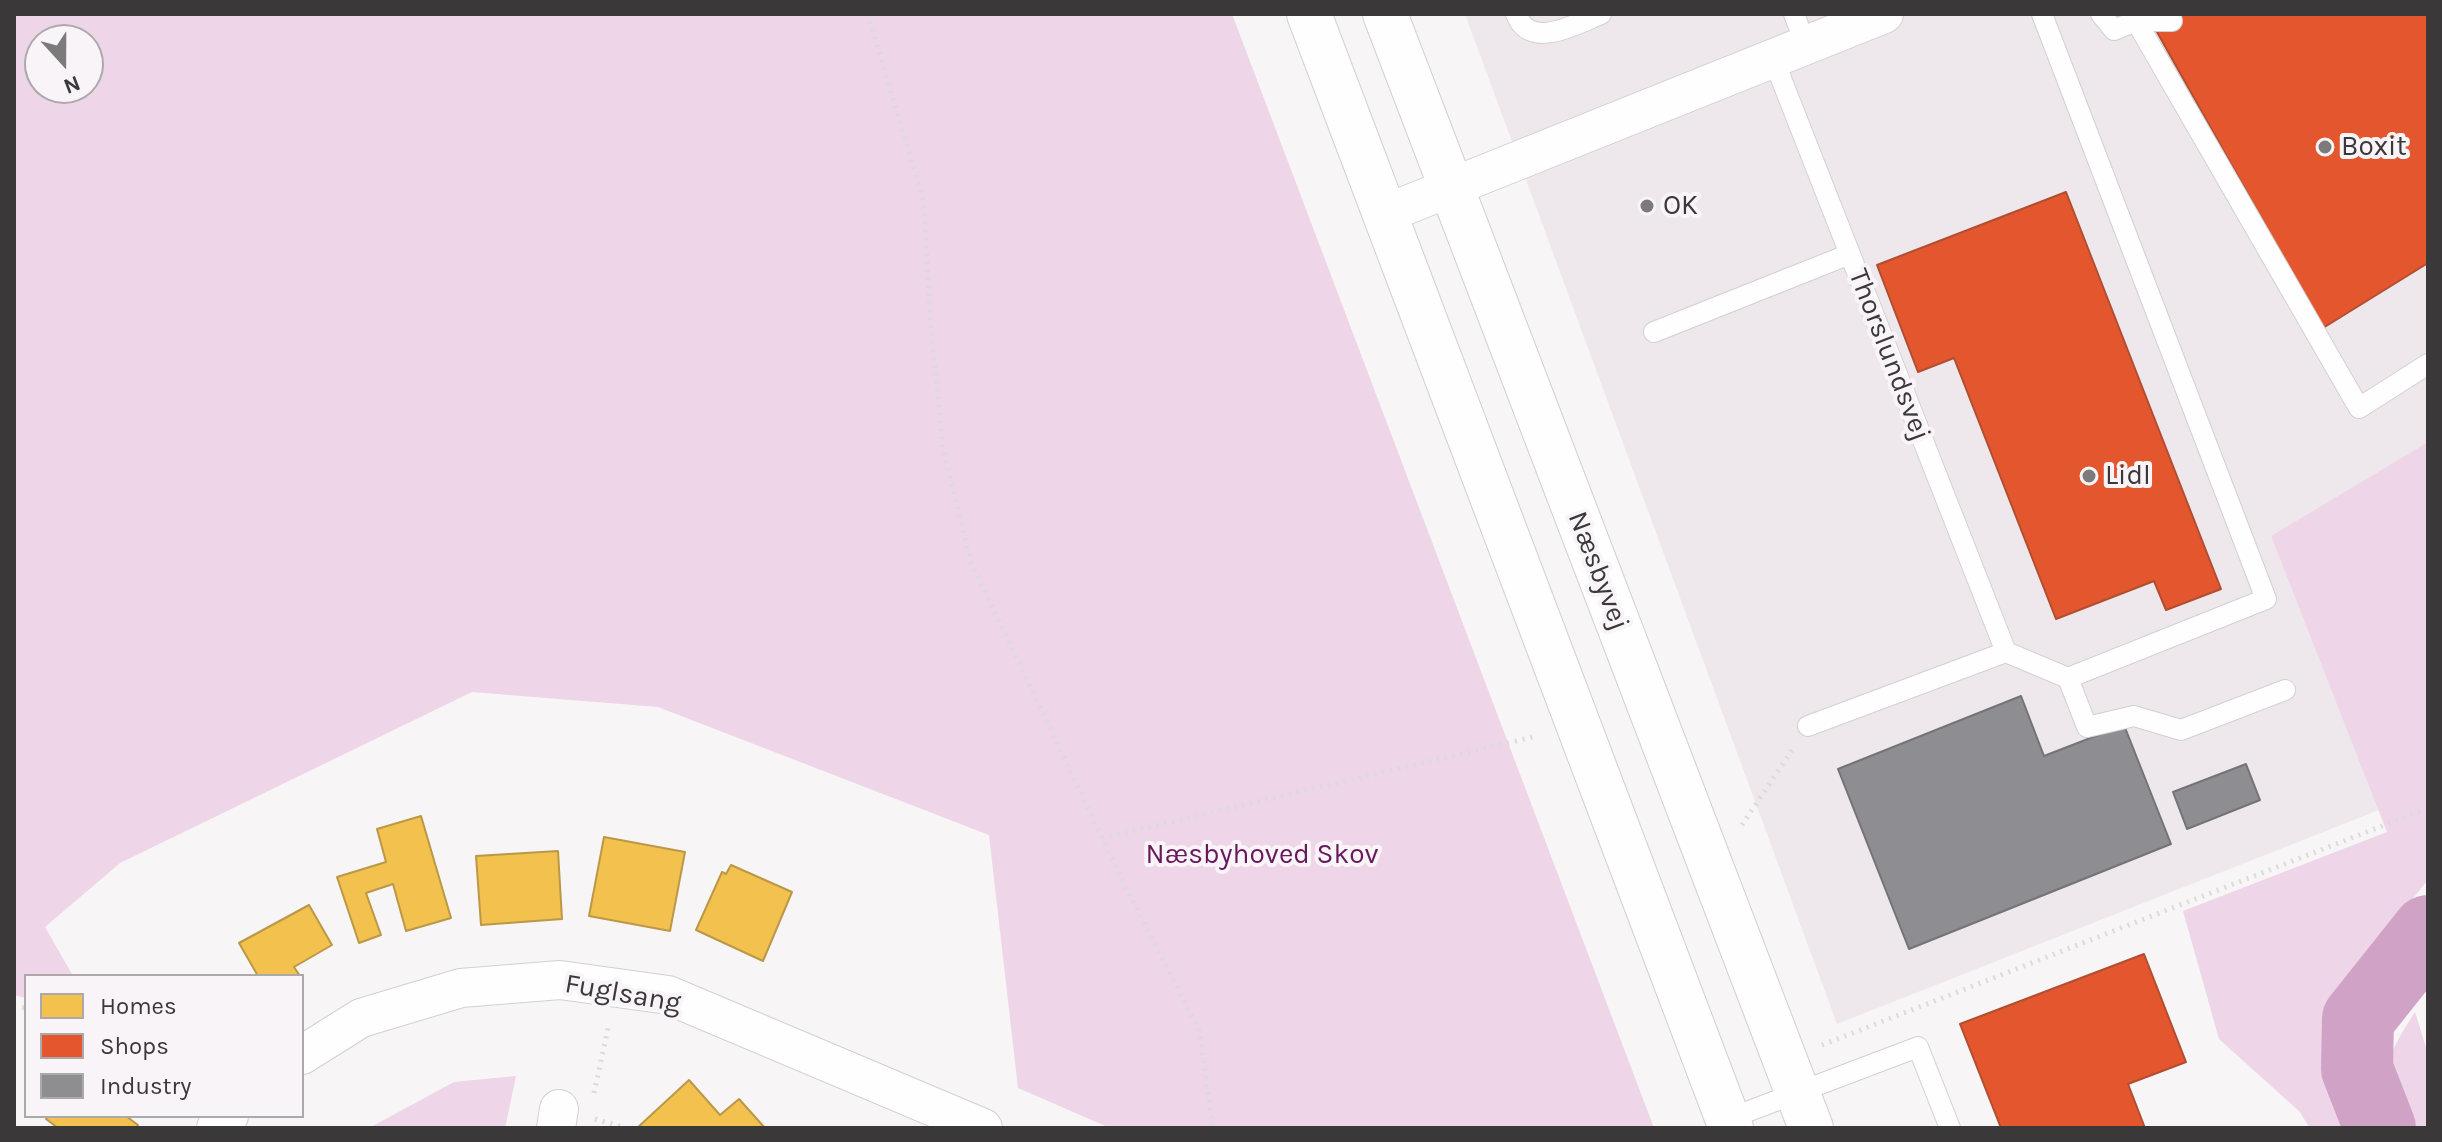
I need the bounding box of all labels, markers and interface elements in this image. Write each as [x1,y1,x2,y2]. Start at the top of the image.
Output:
north arrow [24,24,104,104]
text: N [60,70,84,100]
place label: Boxit [2341,130,2407,164]
marker: Boxit [2316,138,2334,156]
place label: OK [1663,189,1698,223]
marker: OK [1638,197,1656,215]
street label: Thorslundsvej [1841,264,1937,446]
place label: Lidl [2105,459,2151,493]
marker: Lidl [2080,467,2098,485]
street label: Næsbyvej [1560,507,1636,635]
park label: Næsbyhoved Skov [1145,838,1379,872]
street label: Fuglsang [562,967,684,1021]
legend [24,974,304,1118]
text: Homes [100,992,177,1020]
text: Shops [100,1032,169,1060]
text: Industry [100,1072,191,1100]

